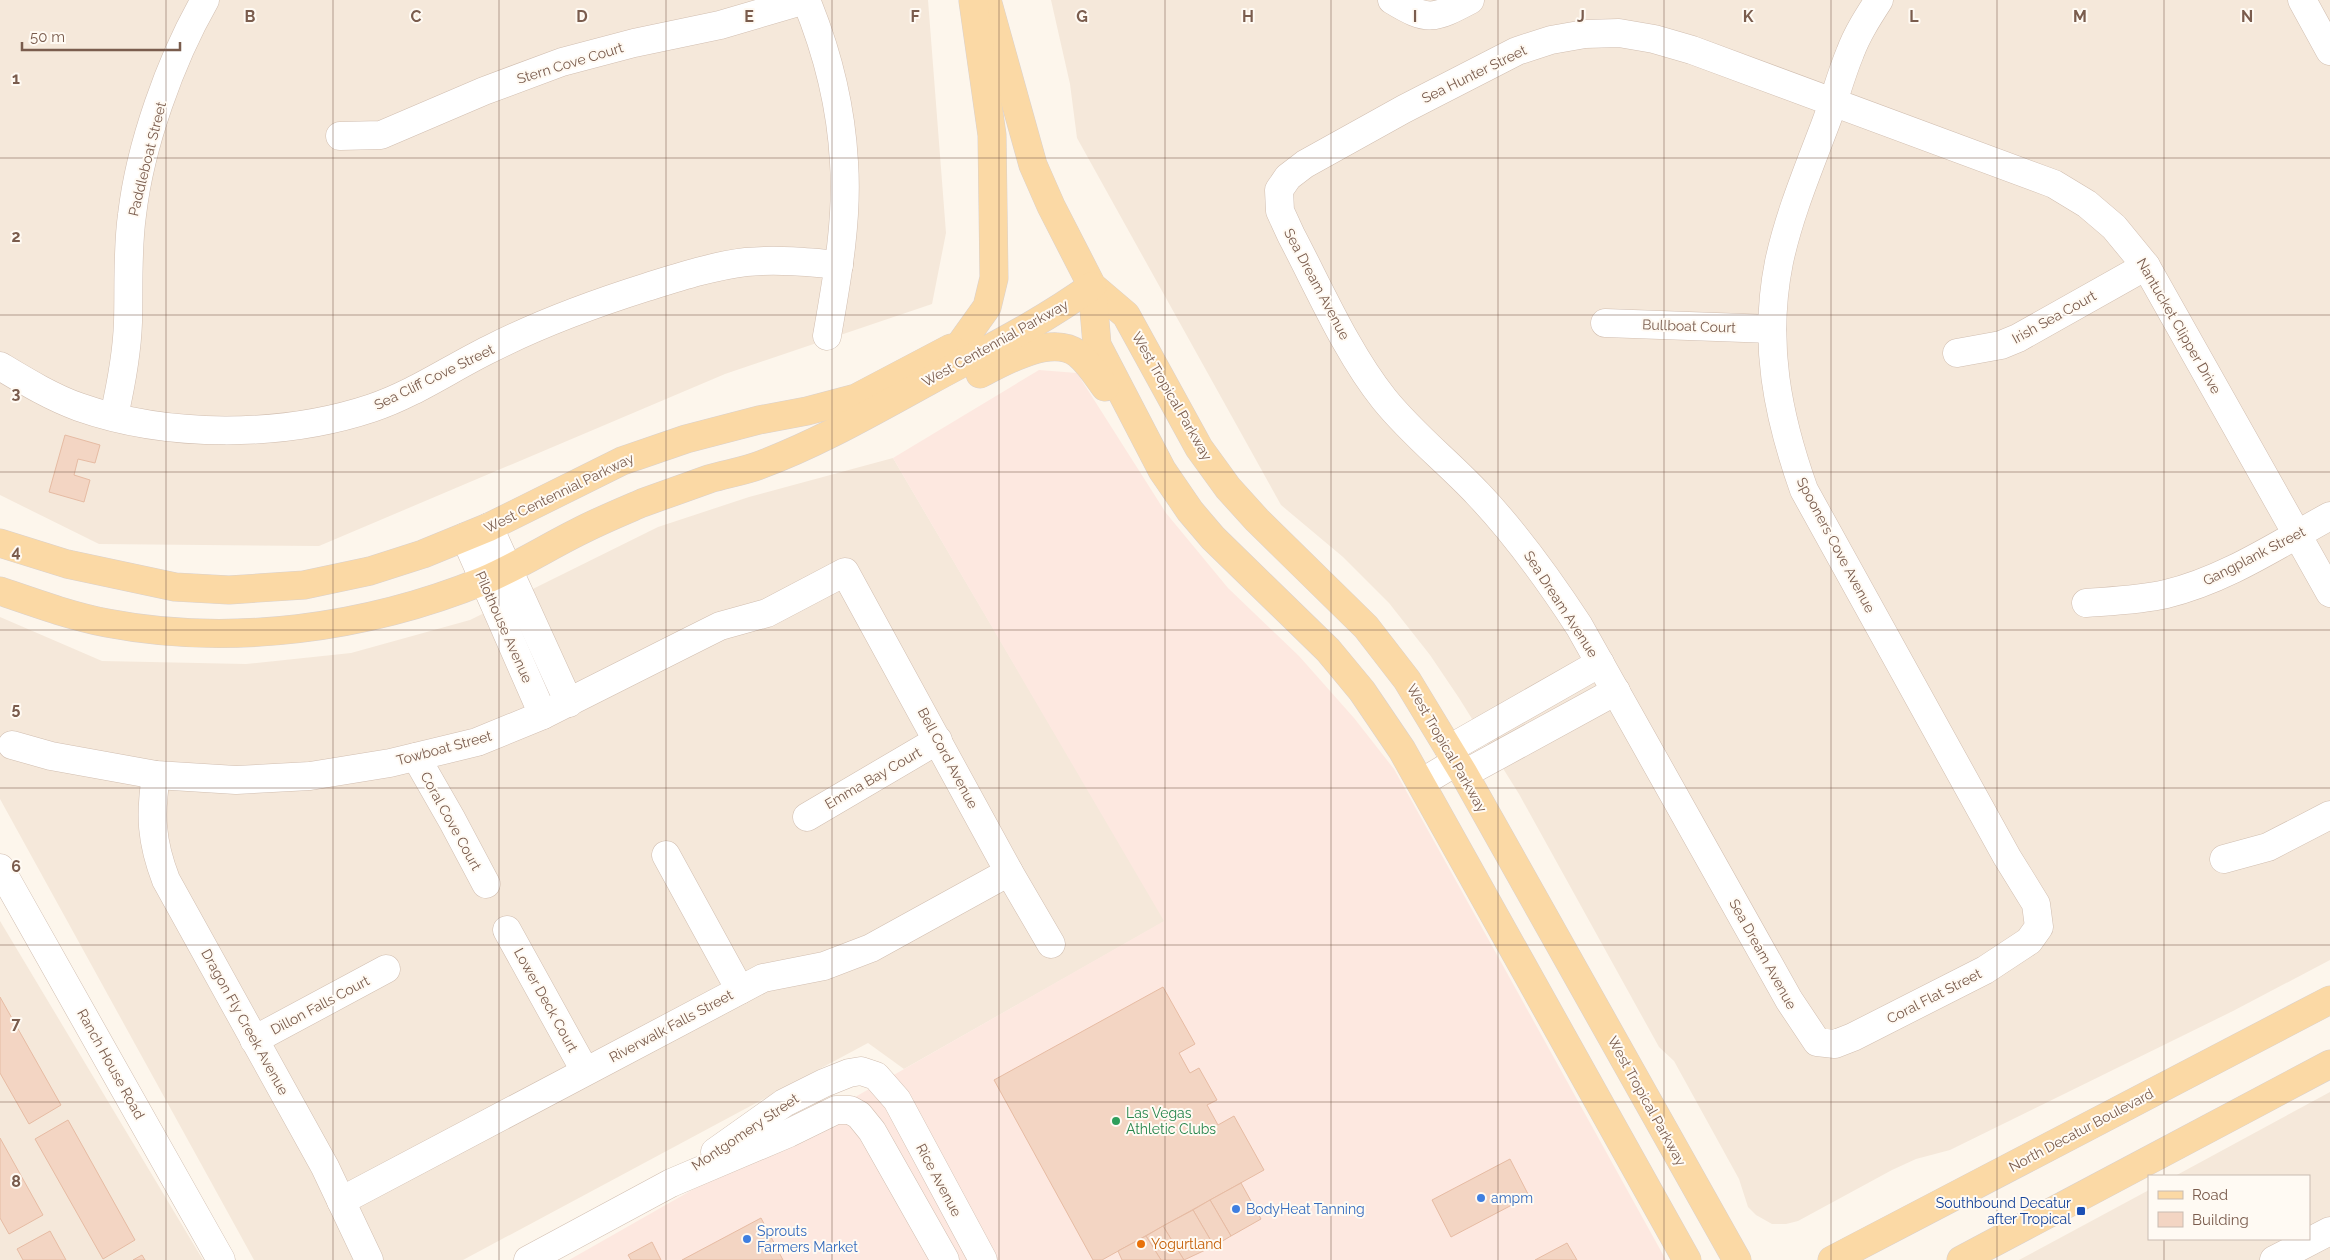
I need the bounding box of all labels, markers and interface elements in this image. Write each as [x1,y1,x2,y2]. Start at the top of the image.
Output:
text: B [245,7,256,26]
text: C [411,7,422,26]
text: D [576,7,588,26]
text: E [744,7,754,26]
text: F [910,7,920,26]
text: G [1076,7,1088,26]
text: H [1242,7,1254,26]
text: I [1413,7,1417,26]
text: J [1577,7,1585,26]
text: K [1743,7,1754,26]
text: L [1909,7,1919,26]
text: M [2073,7,2087,26]
text: N [2241,7,2253,26]
scale bar [22,20,180,52]
text: 50 m [30,28,65,46]
street label: Stern Cove Court [515,39,625,87]
street label: Sea Hunter Street [1419,42,1529,106]
text: 1 [12,69,20,88]
street label: Paddleboat Street [125,100,169,218]
street label: Sea Dream Avenue [1281,226,1353,342]
text: 2 [11,227,21,246]
street label: Nantucket Clipper Drive [2134,255,2224,397]
street label: Irish Sea Court [2009,287,2099,347]
street label: West Centennial Parkway [919,296,1071,390]
street label: Bullboat Court [1642,316,1737,336]
street label: West Tropical Parkway [1129,329,1216,463]
street label: Sea Cliff Cove Street [371,341,497,413]
text: 3 [12,384,21,403]
street label: West Centennial Parkway [482,450,637,536]
street label: Spooners Cove Avenue [1794,475,1878,615]
street label: Gangplank Street [2200,523,2308,589]
text: 4 [11,542,21,561]
street label: Sea Dream Avenue [1521,548,1601,660]
street label: Pilothouse Avenue [472,569,536,685]
street label: West Tropical Parkway [1404,681,1491,815]
text: 5 [12,699,21,718]
street label: Bell Cord Avenue [915,705,981,811]
street label: Towboat Street [395,728,494,768]
street label: Emma Bay Court [822,744,924,812]
street label: Coral Cove Court [417,769,485,873]
text: 6 [11,857,21,876]
street label: Sea Dream Avenue [1726,896,1800,1012]
street label: Lower Deck Court [511,945,581,1055]
street label: Dragon Fly Creek Avenue [198,946,292,1098]
street label: Coral Flat Street [1884,965,1984,1027]
street label: Dillon Falls Court [268,972,372,1038]
street label: Riverwalk Falls Street [606,986,736,1065]
street label: Ranch House Road [74,1006,148,1122]
text: 7 [12,1014,21,1033]
street label: West Tropical Parkway [1605,1033,1689,1169]
street label: North Decatur Boulevard [2006,1085,2156,1175]
street label: Montgomery Street [688,1090,802,1174]
place label: Las Vegas Athletic Clubs [1126,1105,1216,1137]
marker: Las Vegas Athletic Clubs [1110,1115,1122,1127]
street label: Rice Avenue [913,1141,965,1219]
text: 8 [11,1172,21,1191]
legend [2148,1175,2310,1240]
text: Road [2192,1186,2228,1204]
place label: ampm [1491,1190,1533,1206]
marker: ampm [1475,1192,1487,1204]
place label: Southbound Decatur after Tropical [1936,1195,2071,1227]
place label: BodyHeat Tanning [1246,1201,1365,1217]
marker: BodyHeat Tanning [1230,1203,1242,1215]
marker: Southbound Decatur after Tropical [2075,1205,2087,1217]
text: Building [2192,1211,2249,1229]
place label: Sprouts Farmers Market [757,1223,858,1255]
marker: Sprouts Farmers Market [741,1233,753,1245]
place label: Yogurtland [1151,1236,1222,1252]
marker: Yogurtland [1135,1238,1147,1250]

